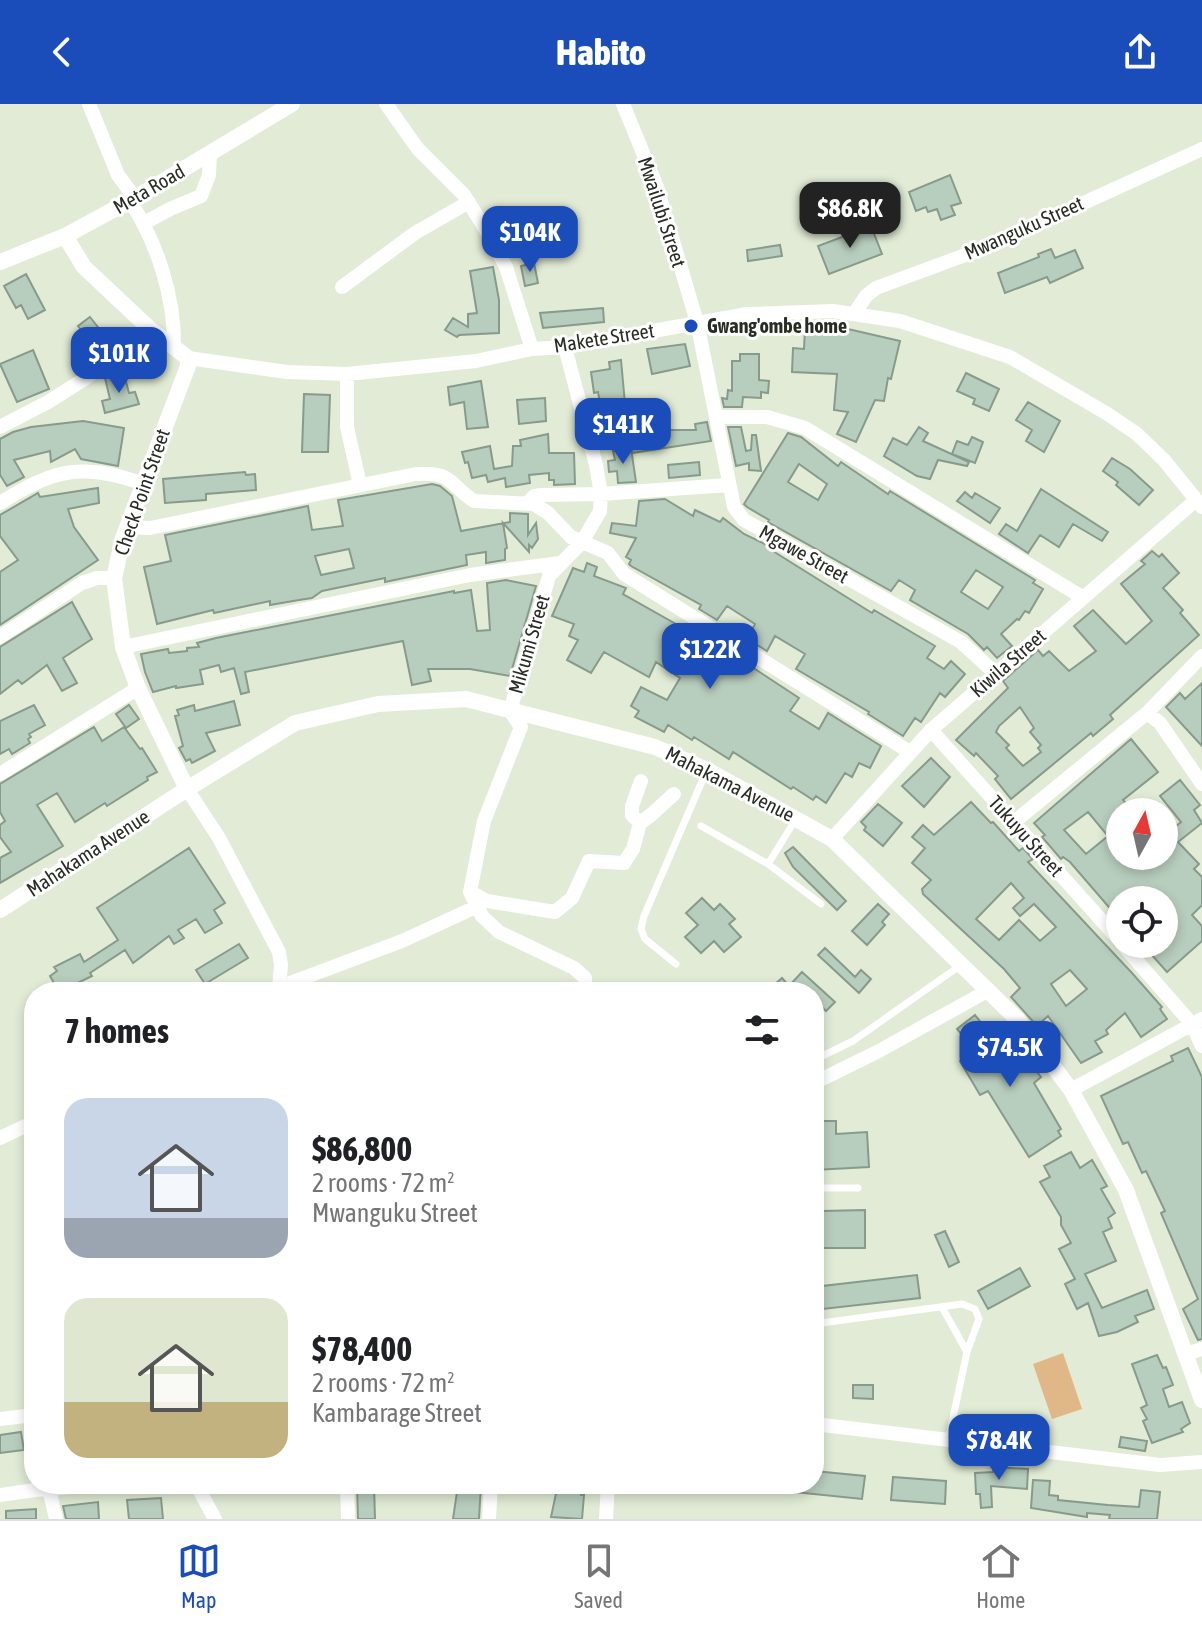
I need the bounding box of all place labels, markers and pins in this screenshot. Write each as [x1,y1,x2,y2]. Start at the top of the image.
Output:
pin: $86.8K [785,182,915,250]
pin: $104K [474,206,586,274]
place label: Gwang'ombe home [707,314,847,337]
marker: Gwang'ombe home [682,317,700,335]
pin: $101K [63,327,175,395]
pin: $141K [567,398,679,466]
pin: $122K [654,623,766,691]
pin: $74.5K [945,1021,1075,1089]
pin: $78.4K [934,1414,1064,1482]

